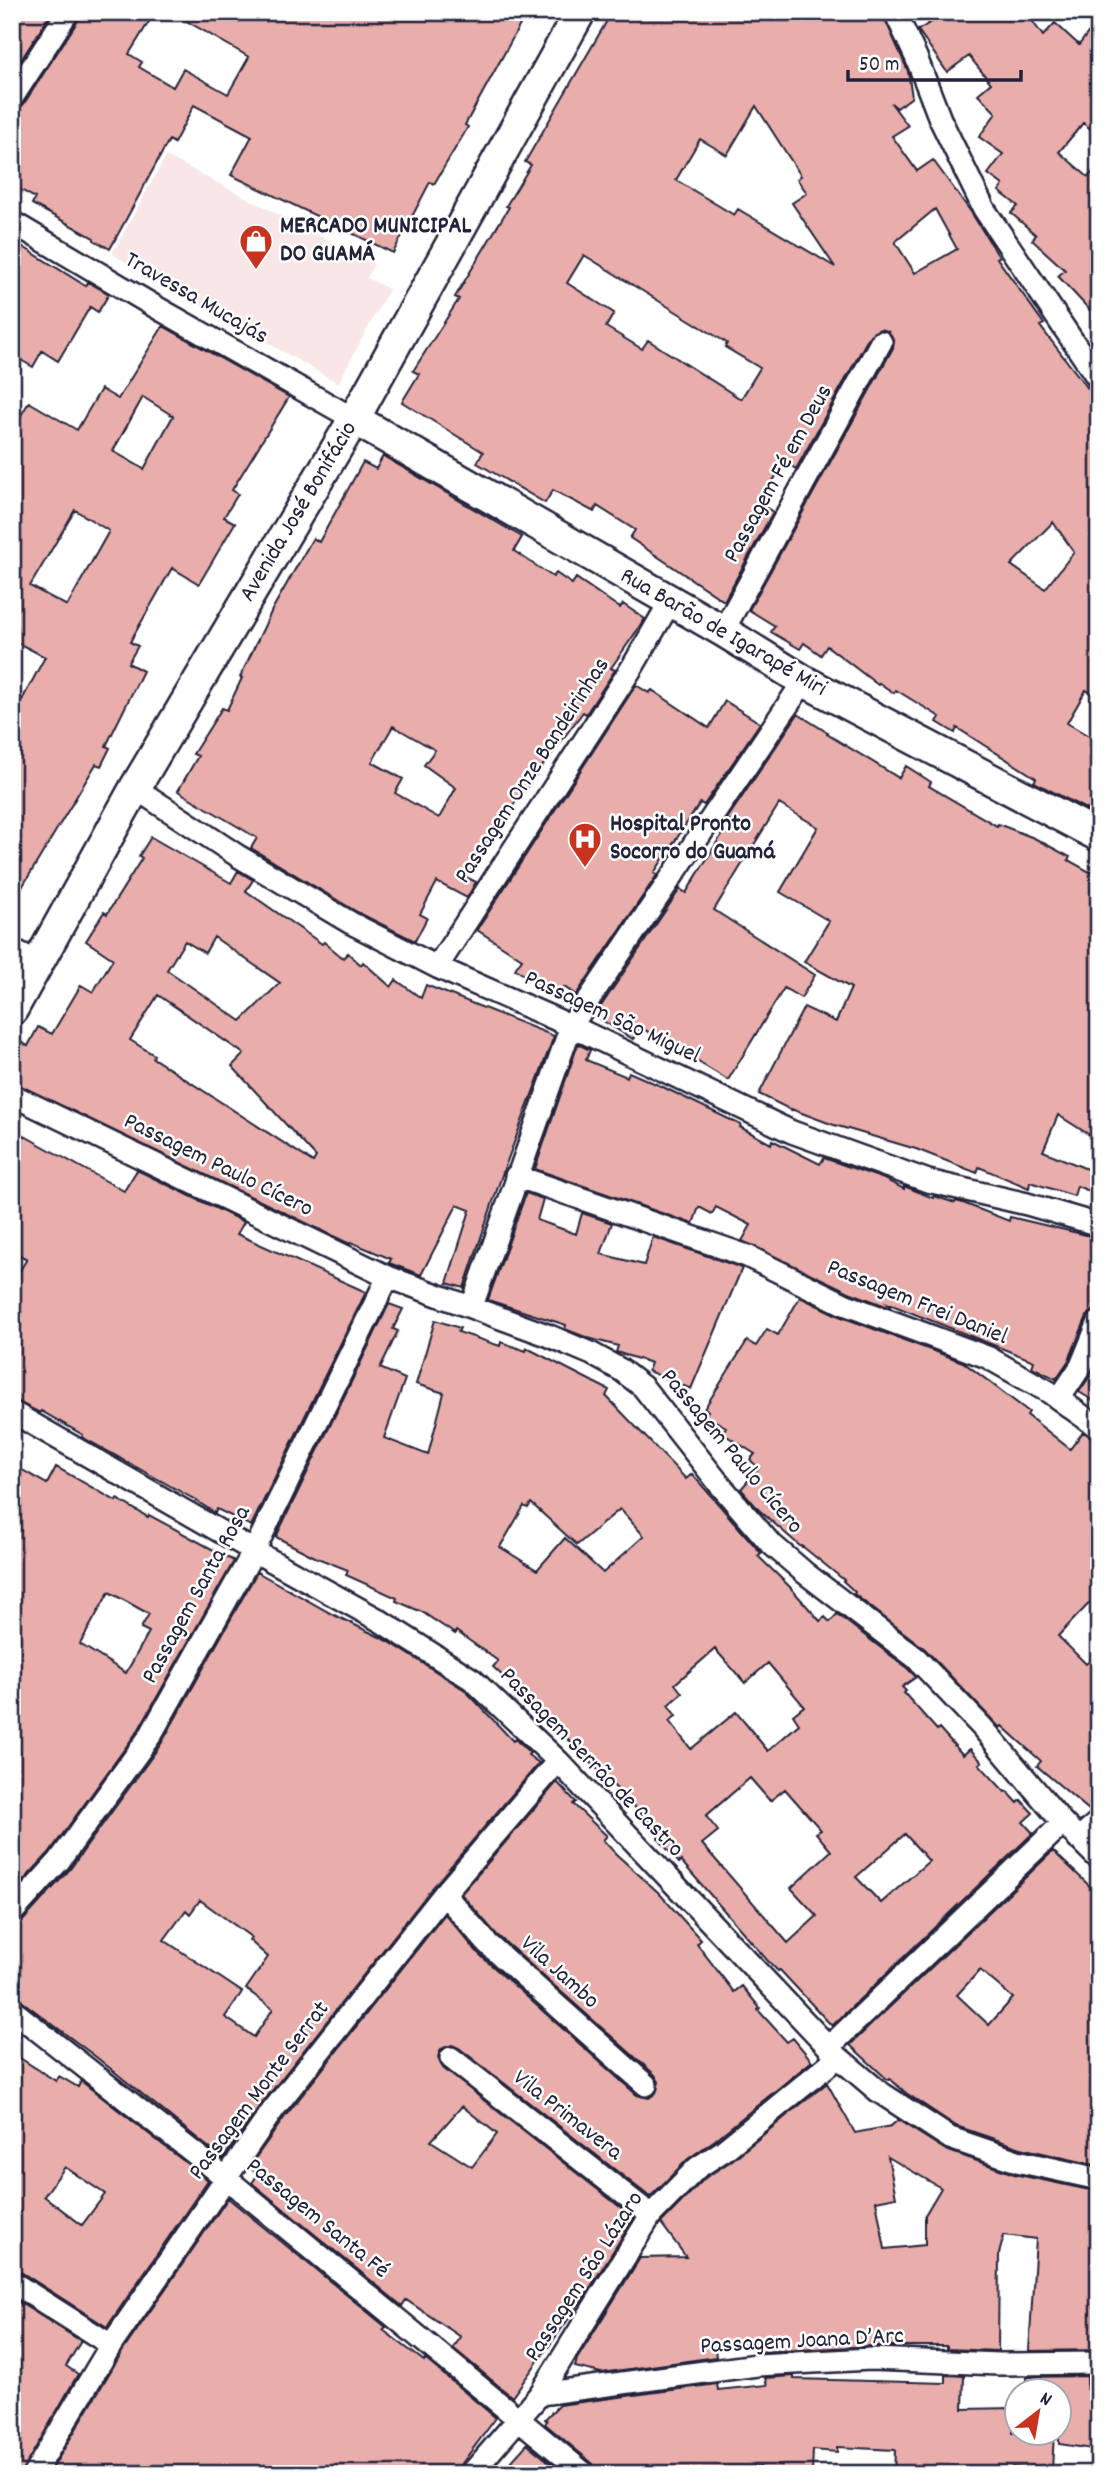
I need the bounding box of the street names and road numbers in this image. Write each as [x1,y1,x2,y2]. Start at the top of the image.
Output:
street label: Travessa Mucajás [118,244,274,354]
street label: Passagem Fé em Deus [716,379,842,569]
street label: Avenida José Bonifácio [232,415,366,609]
street label: Rua Barão de Igarapé Miri [613,560,833,706]
street label: Passagem Onze Bandeirinhas [447,651,619,891]
street label: Passagem São Miguel [518,962,706,1074]
street label: Passagem Paulo Cícero [117,1105,319,1227]
street label: Passagem Frei Daniel [822,1251,1013,1355]
street label: Passagem Paulo Cícero [651,1362,811,1542]
street label: Passagem Santa Rosa [134,1499,260,1690]
street label: Passagem Serrão de Castro [491,1660,691,1866]
street label: Vila Jambo [512,1928,606,2018]
street label: Passagem Monte Serrat [181,1994,339,2188]
street label: Vila Primavera [505,2062,630,2170]
street label: Passagem Santa Fé [238,2150,396,2288]
street label: Passagem São Lázaro [517,2185,653,2369]
street label: Passagem Joana D’Arc [699,2320,905,2364]

